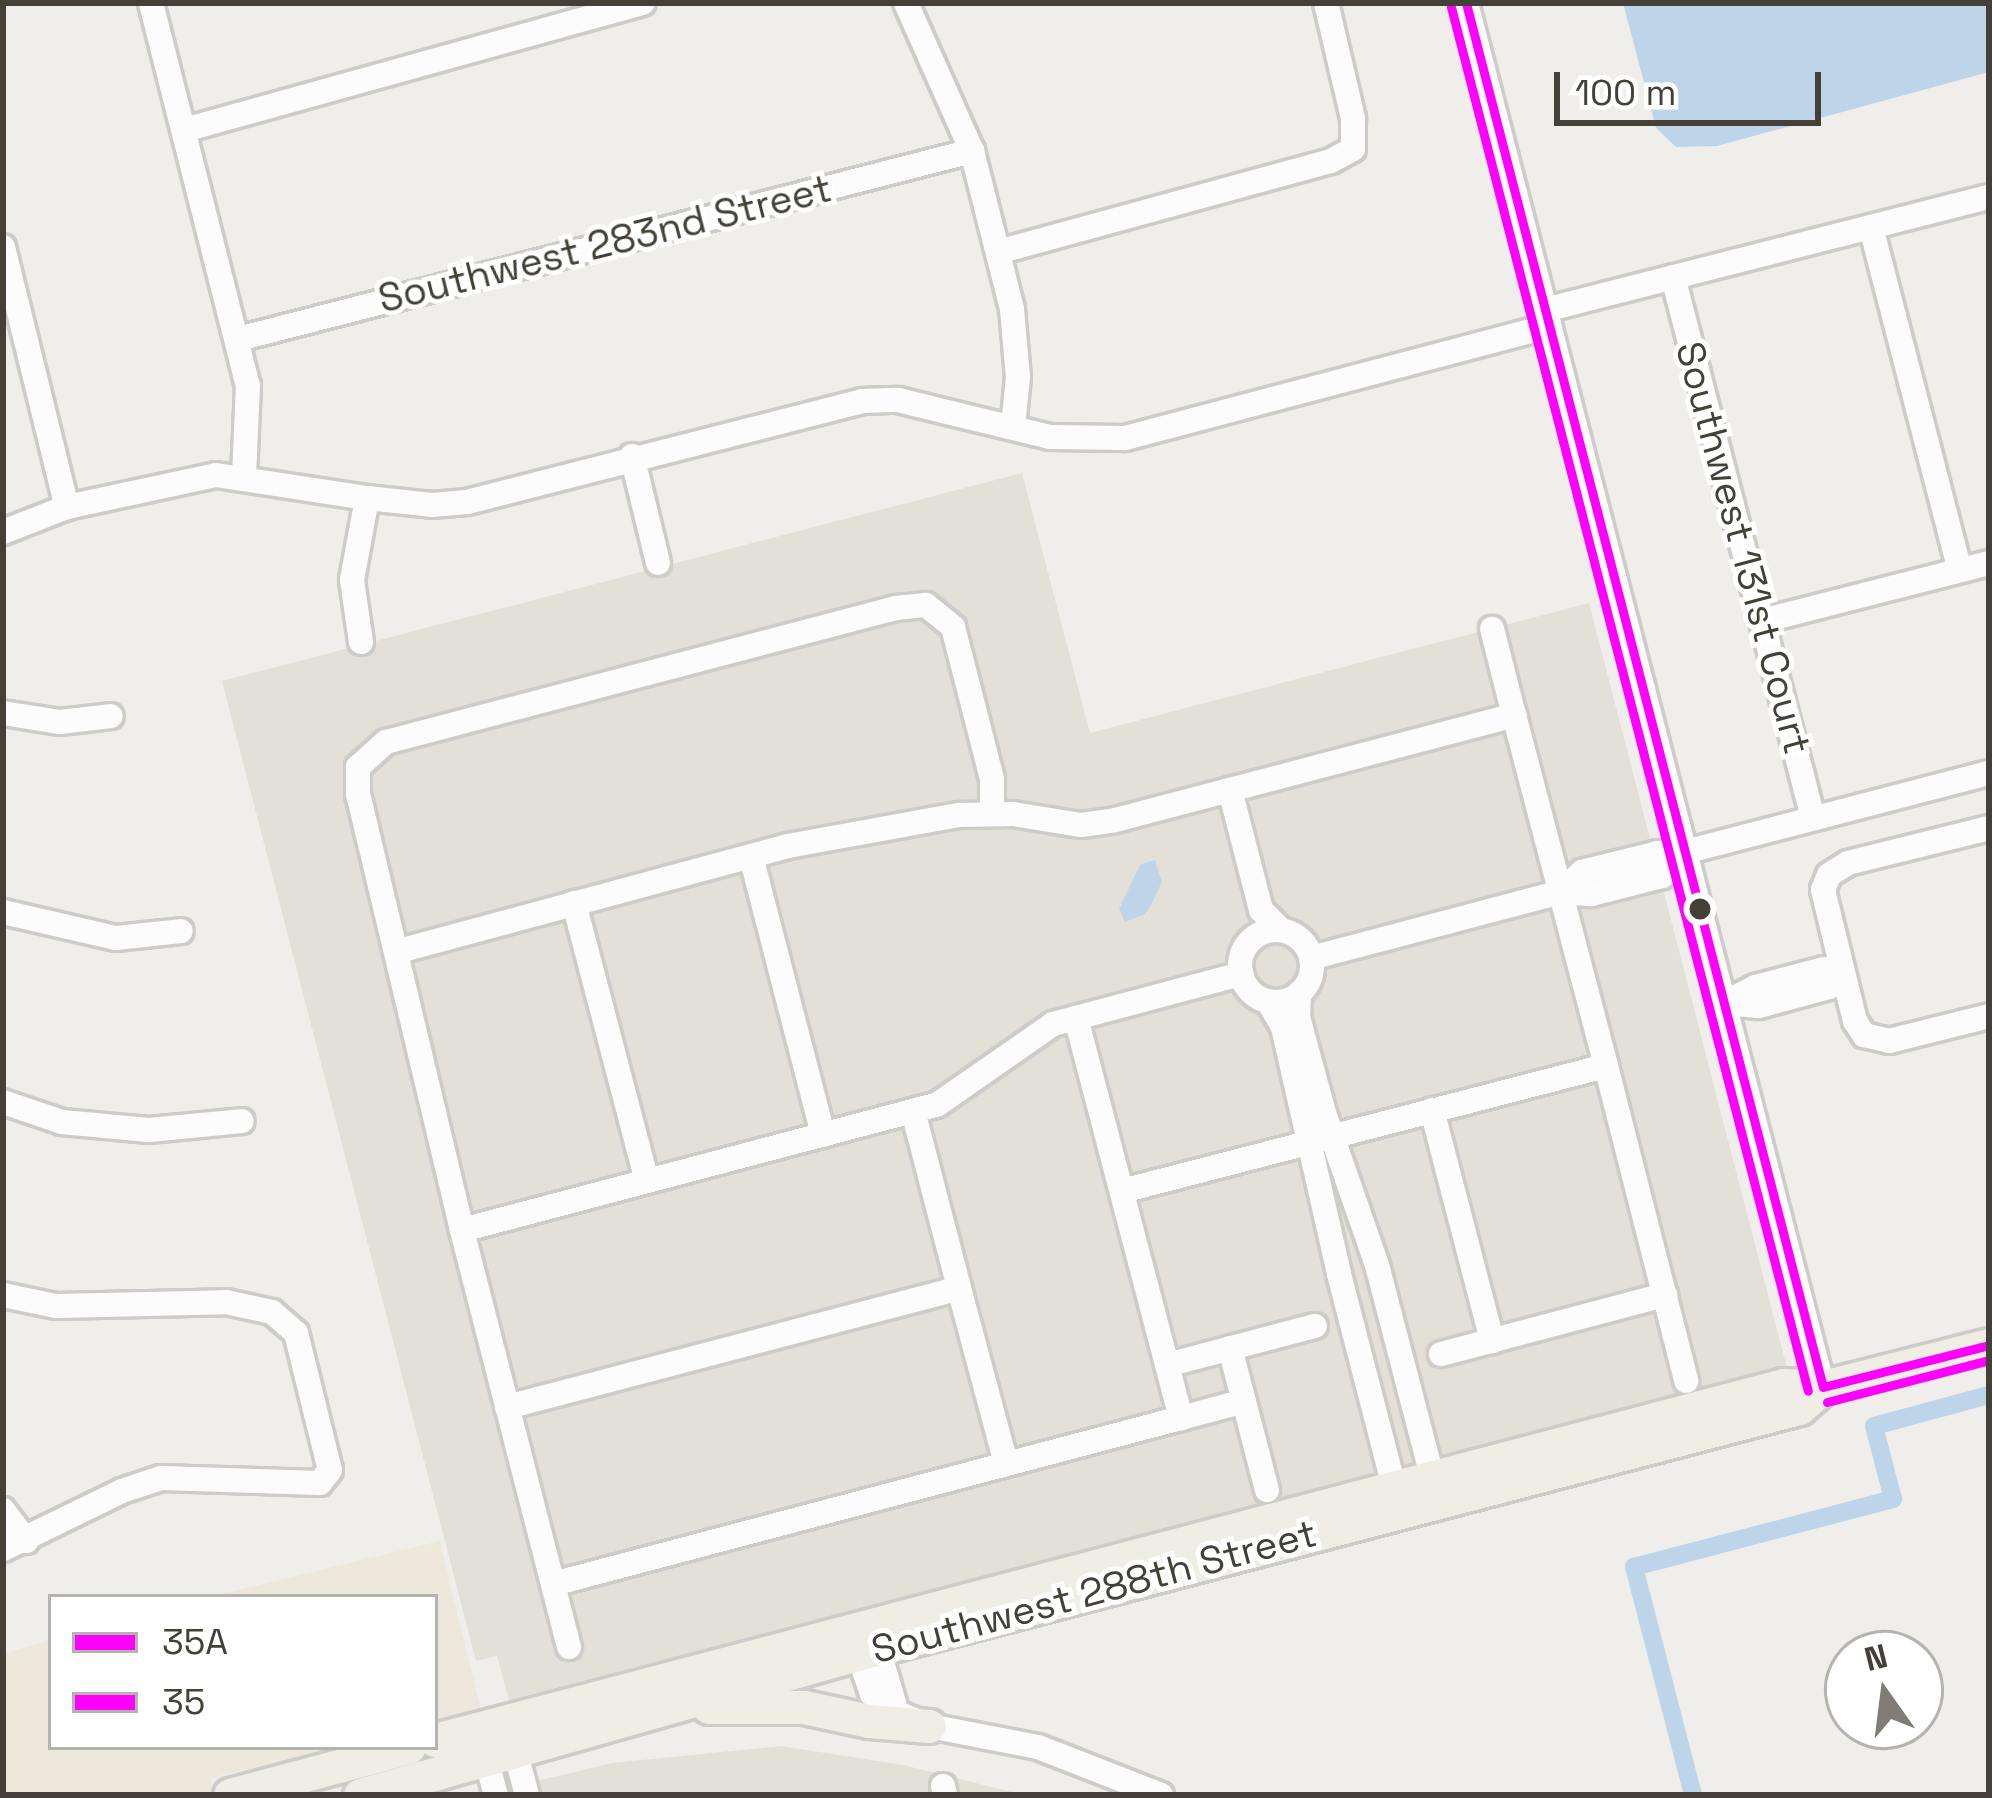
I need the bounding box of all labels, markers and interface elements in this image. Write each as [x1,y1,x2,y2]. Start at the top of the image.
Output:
scale bar [1560,48,1827,122]
text: 100 m [1575,70,1676,116]
street label: Southwest 283nd Street [374,165,836,323]
street label: Southwest 131st Court [1665,337,1821,759]
unlabelled marker [1689,898,1711,920]
street label: Southwest 288th Street [866,1510,1322,1674]
legend [48,1594,438,1750]
text: 35A [162,1619,228,1665]
north arrow [1824,1630,1944,1750]
text: N [1860,1635,1892,1681]
text: 35 [162,1679,205,1725]

